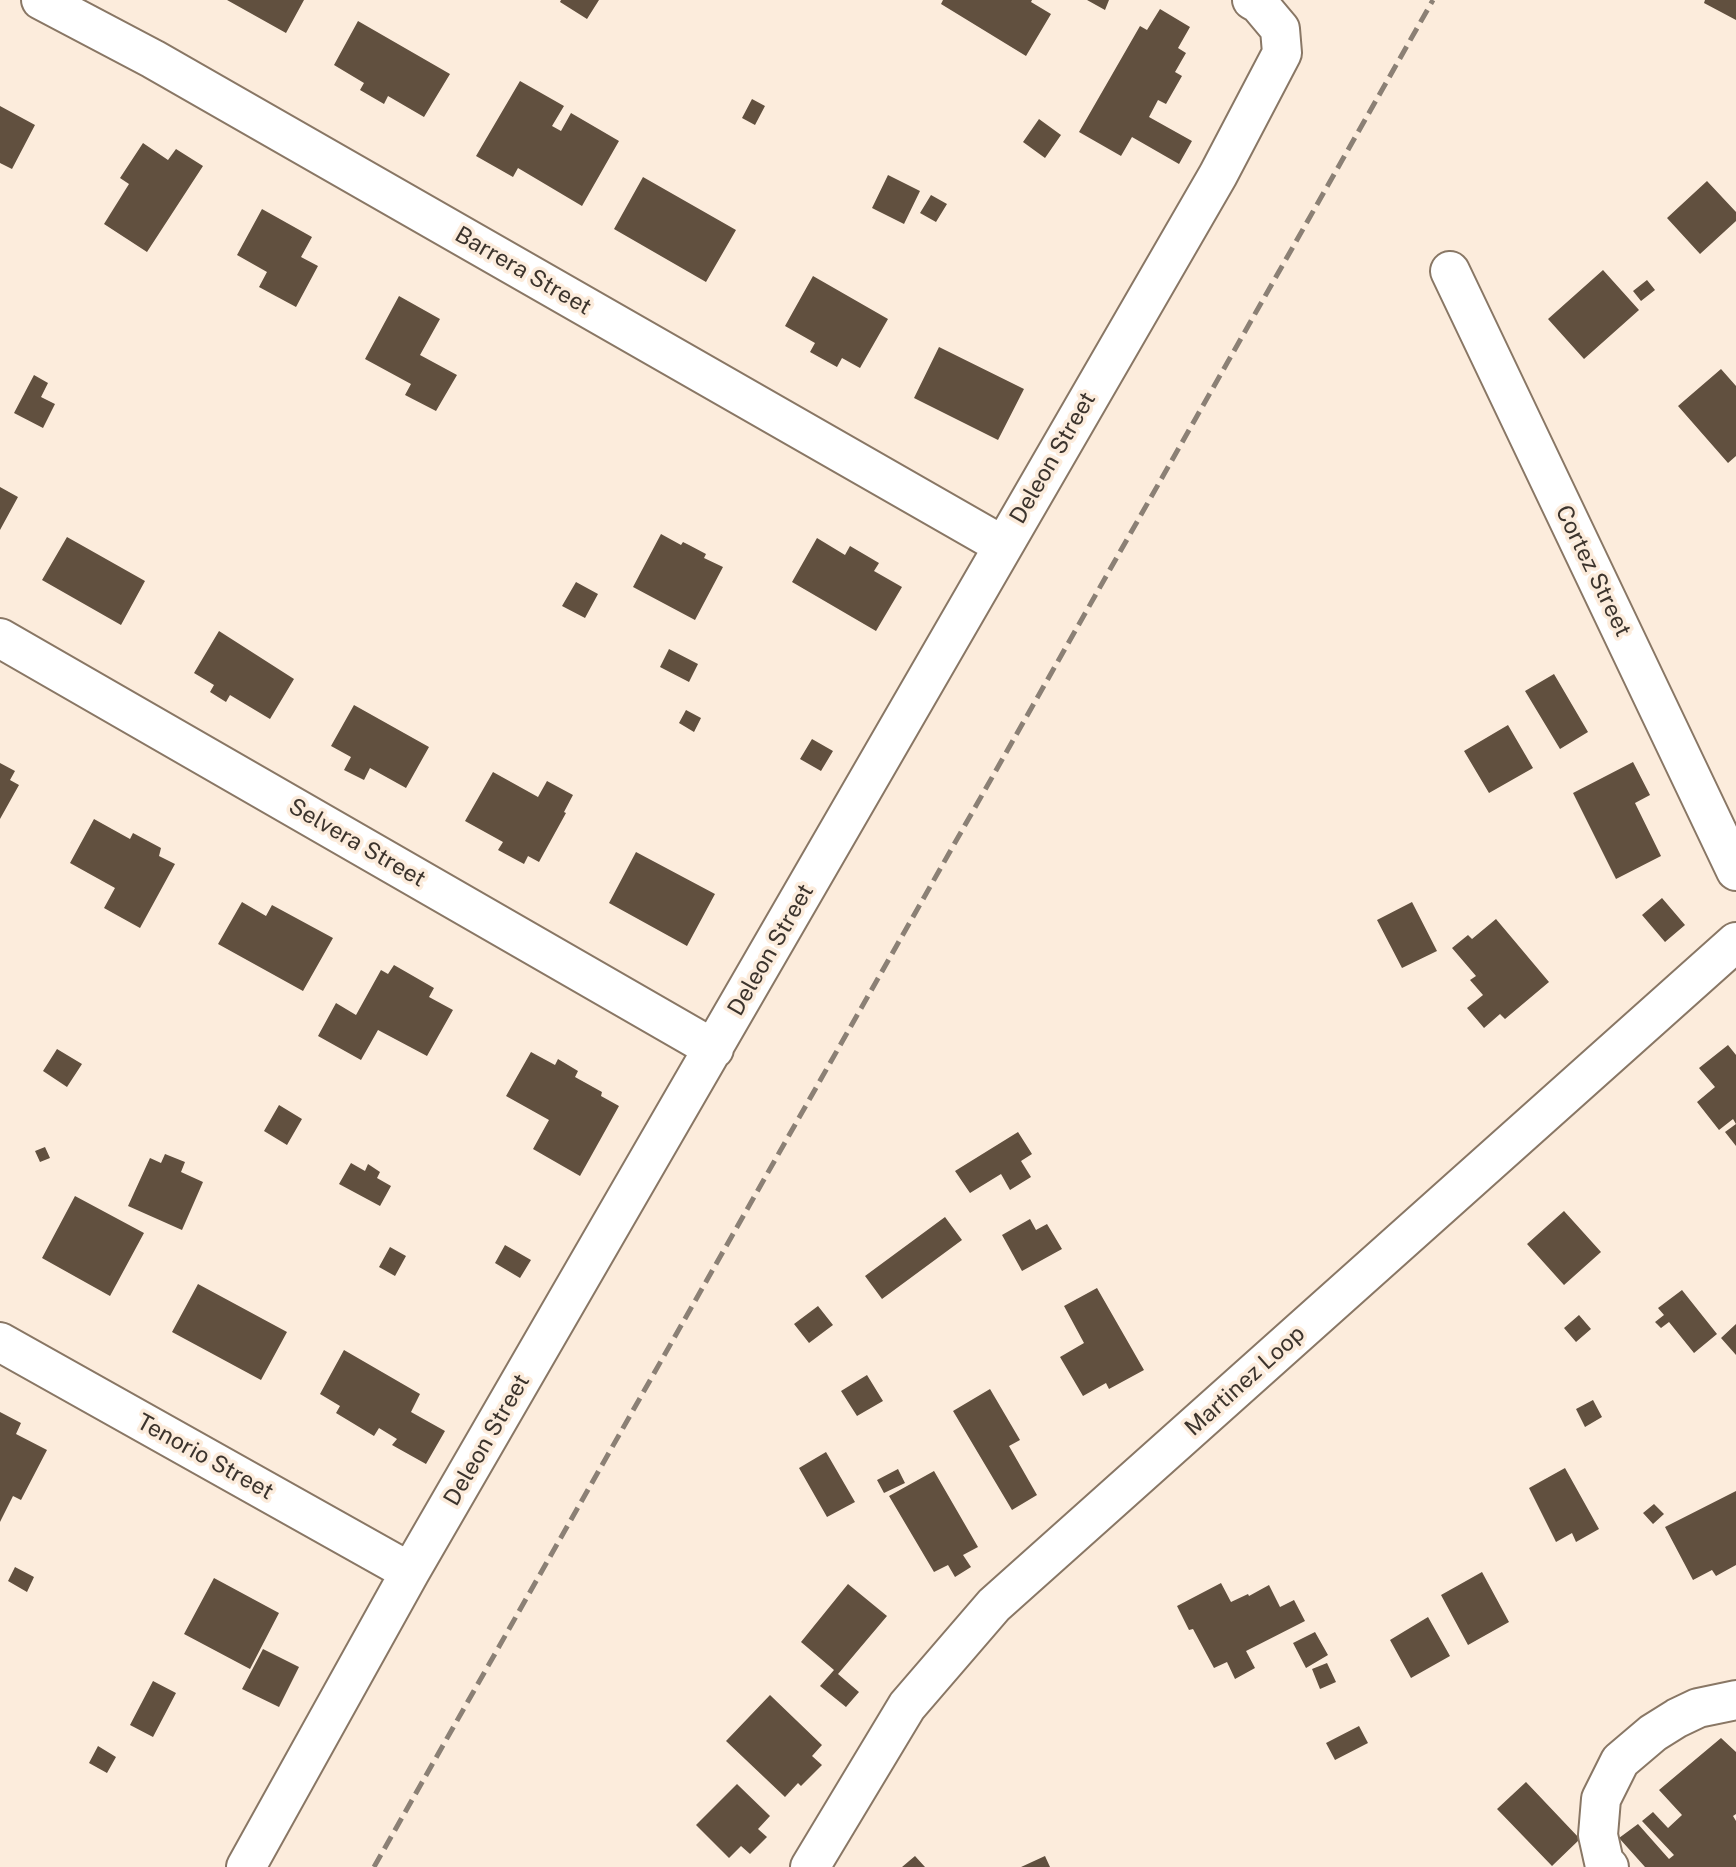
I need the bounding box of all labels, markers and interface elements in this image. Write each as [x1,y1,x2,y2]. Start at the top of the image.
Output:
street label: Barrera Street [450,221,596,321]
street label: Deleon Street [1004,387,1102,529]
street label: Cortez Street [1549,501,1637,641]
street label: Selvera Street [284,793,430,893]
street label: Deleon Street [722,879,820,1021]
street label: Martinez Loop [1179,1320,1311,1442]
street label: Deleon Street [438,1369,536,1511]
street label: Tenorio Street [132,1408,278,1506]

